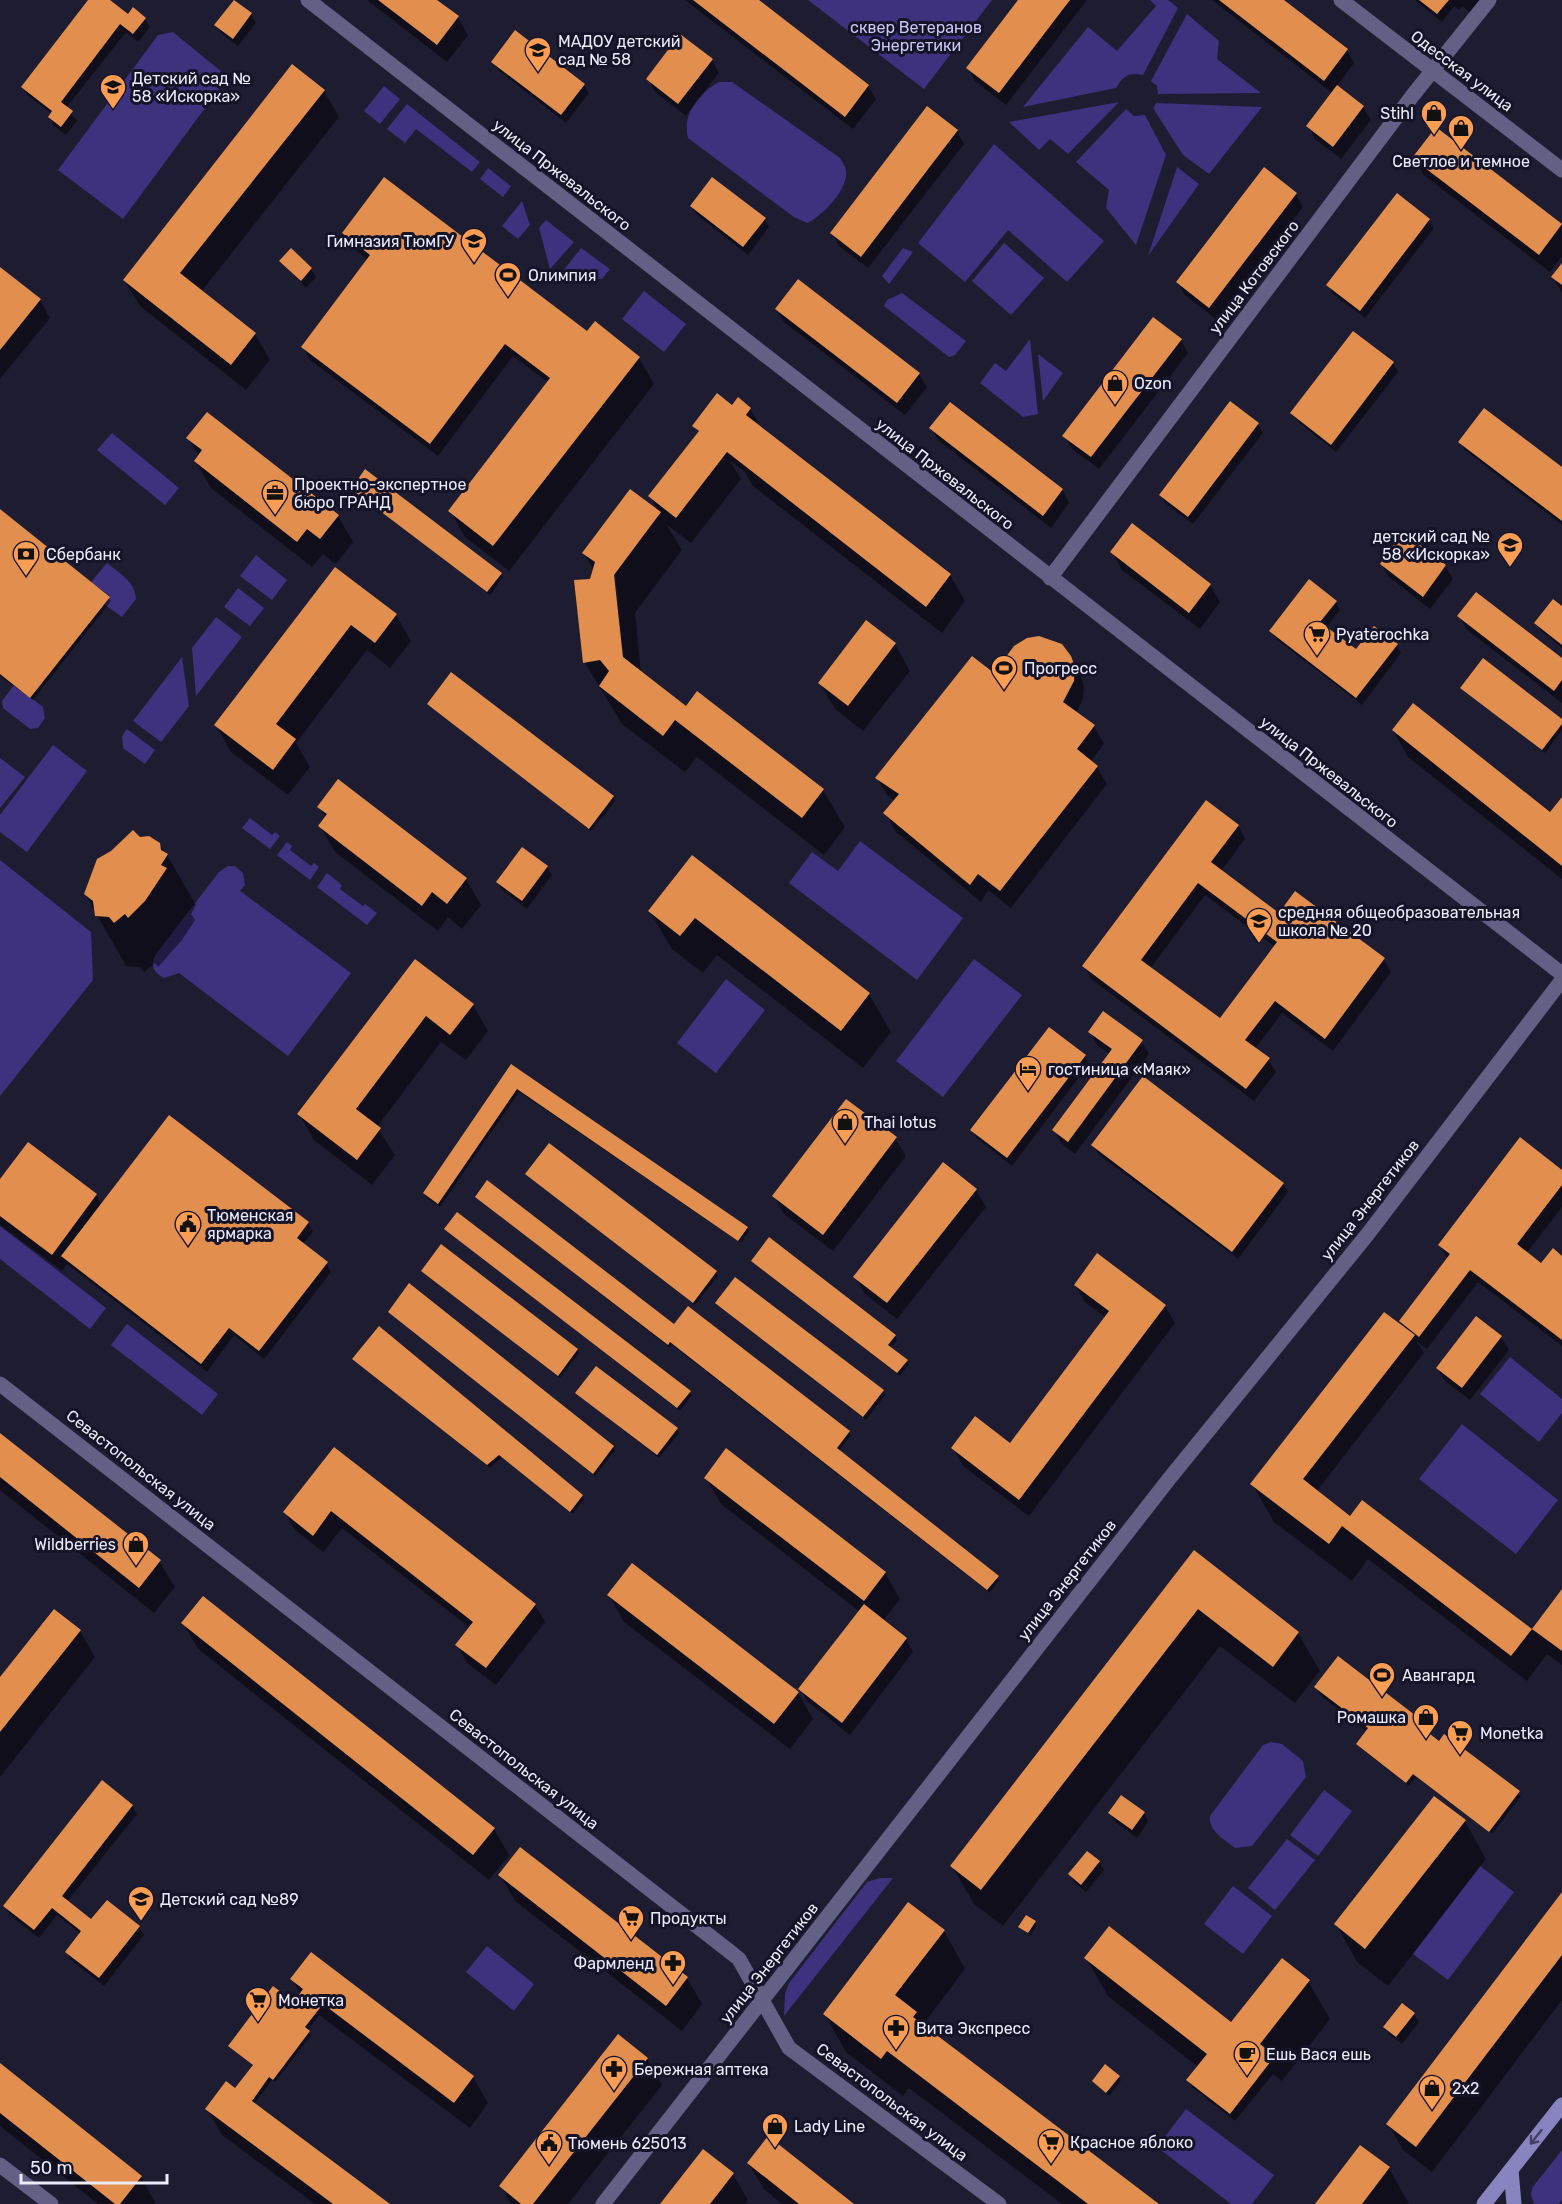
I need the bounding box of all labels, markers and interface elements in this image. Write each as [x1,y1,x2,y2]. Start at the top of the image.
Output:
park label: сквер Ветеранов Энергетики [850,18,982,55]
street label: Одесская улица [1407,26,1517,116]
place label: МАДОУ детский сад № 58 [558,32,680,69]
school or university icon: МАДОУ детский сад № 58 [523,35,553,73]
place label: Детский сад № 58 «Искорка» [132,69,251,106]
school or university icon: Детский сад № 58 «Искорка» [98,72,128,110]
shop icon: Stihl [1419,98,1449,136]
place label: Stihl [1380,104,1414,123]
shop icon: Светлое и темное [1446,113,1476,151]
street label: улица Пржевальского [489,115,635,235]
place label: Светлое и темное [1392,152,1530,171]
street label: улица Котовского [1205,216,1303,338]
school or university icon: Гимназия ТюмГУ [459,226,489,264]
place label: Гимназия ТюмГУ [326,232,455,251]
sports icon: Олимпия [493,260,523,298]
place label: Олимпия [528,266,596,285]
shop icon: Ozon [1100,368,1130,406]
place label: Ozon [1134,374,1172,393]
street label: улица Пржевальского [872,414,1018,534]
place label: Проектно-экспертное бюро ГРАНД [294,475,467,512]
office icon: Проектно-экспертное бюро ГРАНД [260,478,290,516]
place label: детский сад № 58 «Искорка» [1373,527,1490,564]
school or university icon: детский сад № 58 «Искорка» [1495,530,1525,568]
bank icon: Сбербанк [11,539,41,577]
place label: Сбербанк [46,545,121,564]
supermarket icon: Pyaterochka [1302,619,1332,657]
place label: Pyaterochka [1336,625,1429,644]
sports icon: Прогресс [989,653,1019,691]
place label: Прогресс [1024,659,1097,678]
street label: улица Пржевальского [1256,712,1402,832]
place label: средняя общеобразовательная школа № 20 [1278,903,1520,940]
school or university icon: средняя общеобразовательная школа № 20 [1244,906,1274,944]
hotel icon: гостиница «Маяк» [1013,1054,1043,1092]
place label: гостиница «Маяк» [1048,1060,1191,1079]
shop icon: Thai lotus [830,1107,860,1145]
place label: Thai lotus [864,1113,936,1132]
street label: улица Энергетиков [1317,1136,1423,1264]
place label: Тюменская ярмарка [207,1206,294,1243]
public building icon: Тюменская ярмарка [173,1209,203,1247]
street label: Севастопольская улица [63,1406,219,1534]
street label: улица Энергетиков [1014,1516,1120,1644]
shop icon: Wildberries [121,1529,151,1567]
place label: Wildberries [34,1535,116,1554]
sports icon: Авангард [1367,1660,1397,1698]
place label: Авангард [1402,1666,1476,1685]
shop icon: Ромашка [1411,1702,1441,1740]
street label: Севастопольская улица [446,1705,602,1833]
place label: Ромашка [1337,1708,1406,1727]
supermarket icon: Monetka [1445,1718,1475,1756]
place label: Monetka [1480,1724,1544,1743]
school or university icon: Детский сад №89 [126,1884,156,1922]
place label: Детский сад №89 [160,1890,299,1909]
street label: улица Энергетиков [716,1899,822,2027]
supermarket icon: Продукты [616,1903,646,1941]
place label: Продукты [650,1909,727,1928]
pharmacy icon: Фармленд [658,1948,688,1986]
place label: Фармленд [573,1954,654,1973]
supermarket icon: Монетка [243,1985,273,2023]
place label: Монетка [278,1991,344,2010]
pharmacy icon: Вита Экспресс [881,2013,911,2051]
place label: Вита Экспресс [916,2019,1030,2038]
street label: Севастопольская улица [813,2039,971,2165]
cafe icon: Ешь Вася ешь [1232,2039,1262,2077]
place label: Ешь Вася ешь [1266,2045,1371,2064]
pharmacy icon: Бережная аптека [599,2054,629,2092]
place label: Бережная аптека [634,2060,769,2079]
shop icon: 2х2 [1417,2073,1447,2111]
place label: 2х2 [1452,2079,1479,2098]
shop icon: Lady Line [760,2111,790,2149]
place label: Lady Line [794,2117,865,2136]
supermarket icon: Красное яблоко [1036,2127,1066,2165]
public building icon: Тюмень 625013 [534,2128,564,2166]
one-way arrow [1530,2129,1543,2145]
place label: Красное яблоко [1070,2133,1193,2152]
place label: Тюмень 625013 [568,2134,687,2153]
scale bar [21,2147,166,2185]
text: 50 m [30,2157,73,2179]

